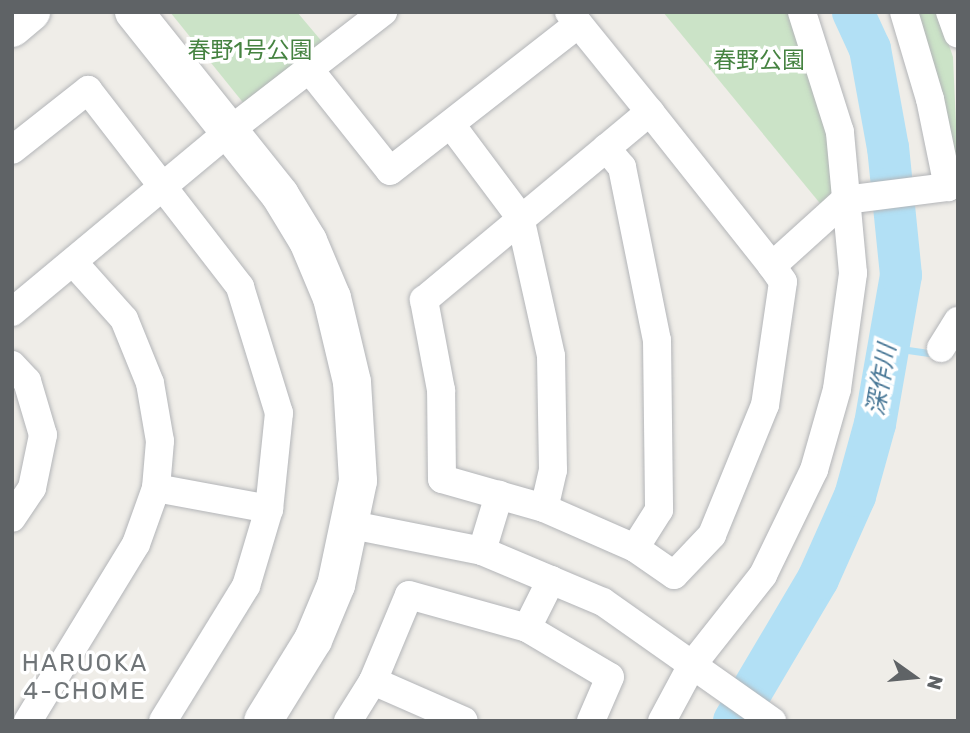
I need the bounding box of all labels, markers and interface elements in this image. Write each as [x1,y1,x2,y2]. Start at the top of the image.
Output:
park label: 春野1号公園 [188,36,312,64]
park label: 春野公園 [713,46,805,74]
water label: 深作川 [862,342,902,418]
north arrow [879,642,949,712]
district label: HARUOKA 4-CHOME [23,650,147,706]
text: N [922,673,948,692]

